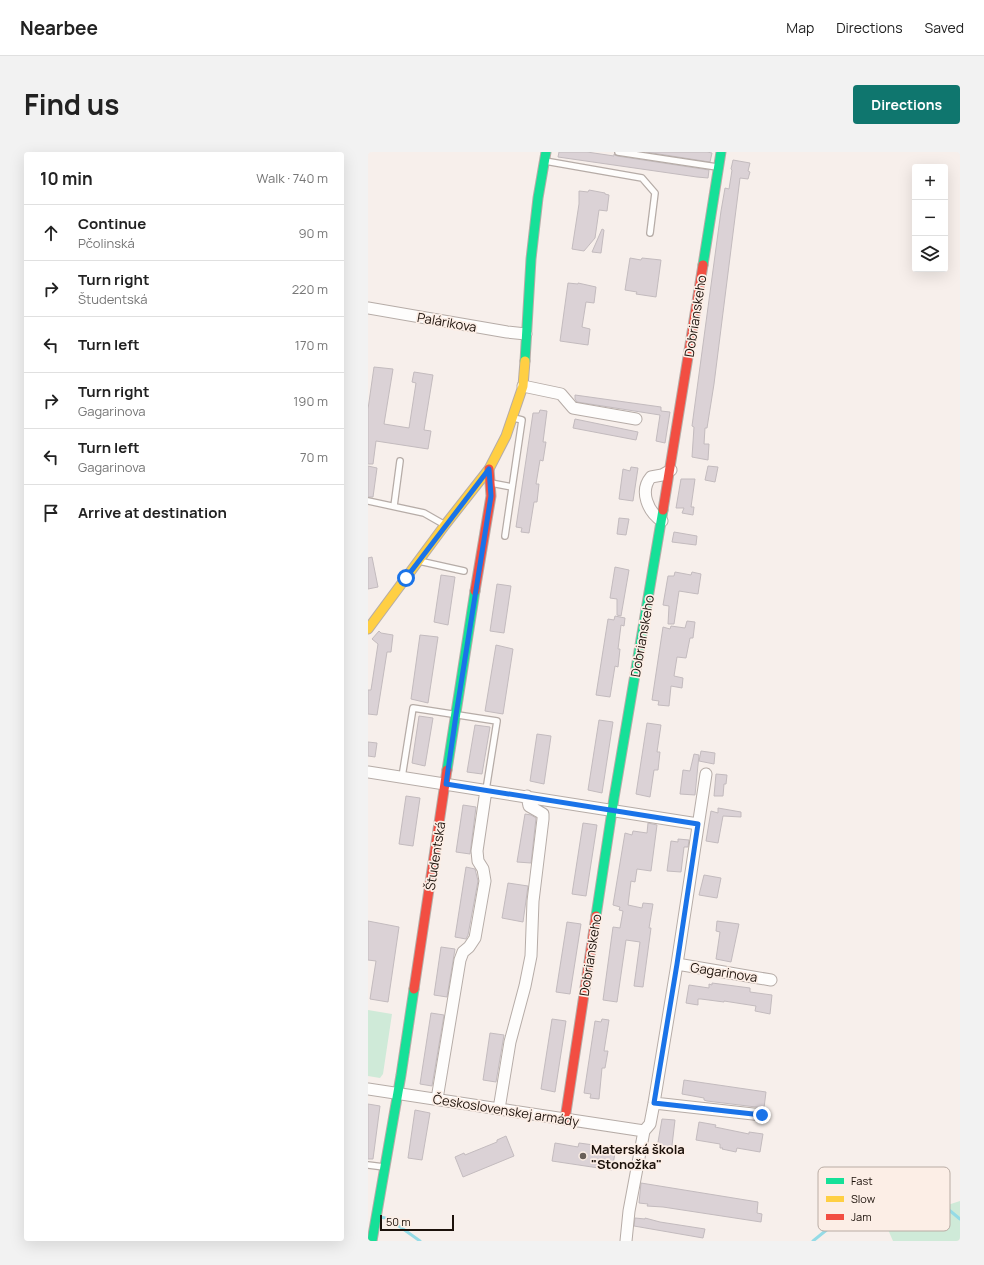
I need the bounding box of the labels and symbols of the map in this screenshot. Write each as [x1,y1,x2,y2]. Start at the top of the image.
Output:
street label: Dobrianskeho [680,273,710,358]
street label: Palárikova [416,308,478,336]
route start [397,569,415,587]
street label: Dobrianskeho [626,593,658,678]
street label: Študentská [421,820,449,892]
street label: Dobrianskeho [575,912,605,997]
street label: Gagarinova [689,958,759,986]
street label: Československej armády [432,1090,581,1130]
route end [753,1106,771,1124]
place label: Materská škola "Stonožka" [591,1140,685,1173]
marker: Materská škola "Stonožka" [578,1151,588,1161]
legend [818,1167,950,1231]
text: Fast [851,1173,873,1188]
text: Slow [851,1191,876,1206]
text: Jam [851,1209,872,1224]
scale bar [380,1213,454,1232]

